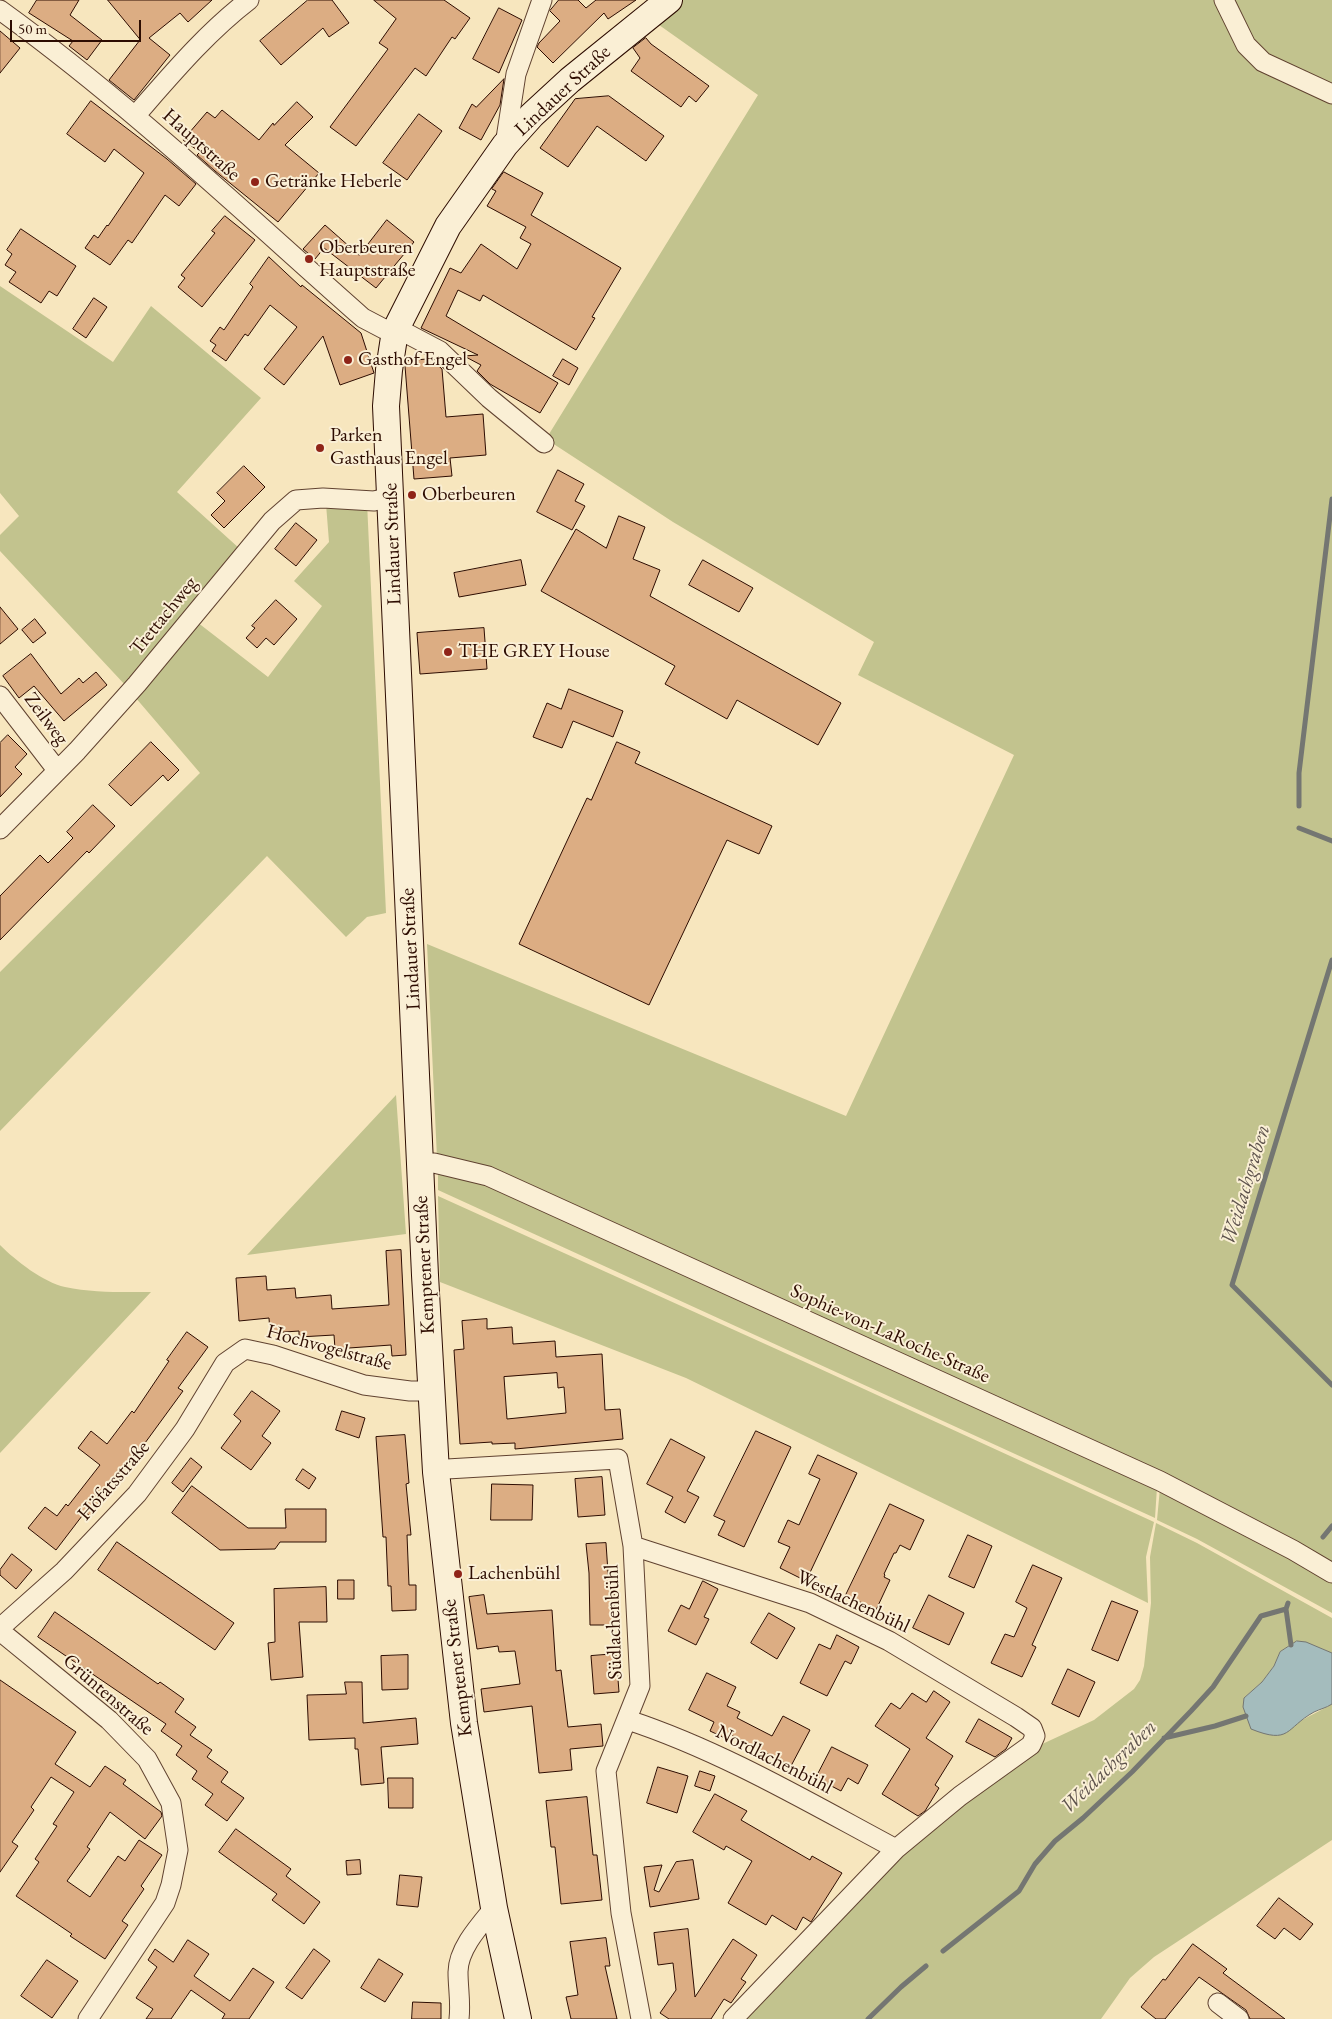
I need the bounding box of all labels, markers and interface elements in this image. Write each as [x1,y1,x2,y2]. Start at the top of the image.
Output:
scale bar [12,10,144,42]
text: 50 m [18,19,47,38]
street label: Lindauer Straße [510,40,616,142]
street label: Hauptstraße [157,104,245,186]
place label: Getränke Heberle [265,170,401,194]
marker: Getränke Heberle [249,176,261,188]
place label: Oberbeuren Hauptstraße [319,236,416,283]
marker: Oberbeuren Hauptstraße [303,253,315,265]
place label: Gasthof Engel [358,348,467,372]
marker: Gasthof Engel [342,354,354,366]
place label: Parken Gasthaus Engel [330,424,448,471]
marker: Parken Gasthaus Engel [314,442,326,454]
street label: Lindauer Straße [379,482,407,606]
place label: Oberbeuren [422,483,516,507]
marker: Oberbeuren [406,489,418,501]
street label: Trettachweg [125,572,203,660]
place label: THE GREY House [458,640,609,664]
marker: THE GREY House [442,646,454,658]
street label: Zeilweg [19,688,73,750]
street label: Lindauer Straße [396,887,426,1011]
water label: Weidachgraben [1216,1122,1276,1248]
street label: Kemptener Straße [409,1195,441,1335]
street label: Sophie-von-LaRoche-Straße [787,1279,993,1389]
street label: Hochvogelstraße [264,1320,394,1376]
street label: Höfatsstraße [73,1436,155,1526]
place label: Lachenbühl [468,1562,560,1586]
street label: Südlachenbühl [600,1564,628,1680]
street label: Westlachenbühl [792,1565,914,1639]
marker: Lachenbühl [452,1568,464,1580]
street label: Kemptener Straße [438,1598,478,1738]
street label: Grüntenstraße [58,1649,158,1741]
water label: Weidachgraben [1056,1715,1162,1819]
street label: Nordlachenbühl [712,1720,836,1800]

